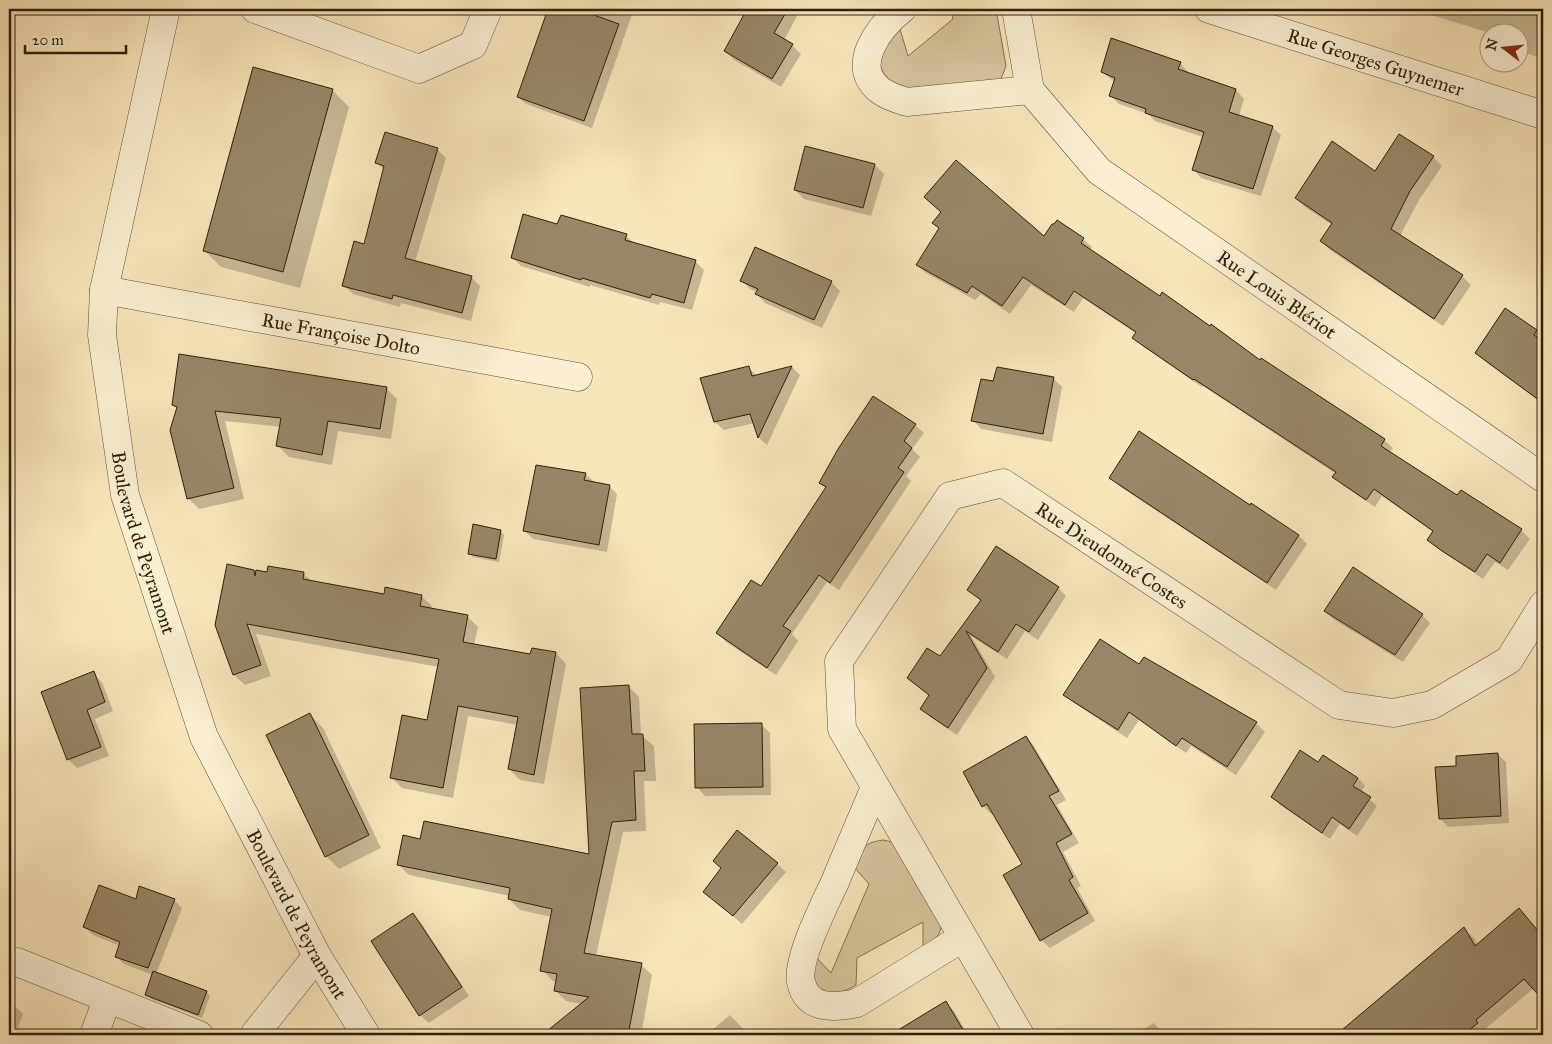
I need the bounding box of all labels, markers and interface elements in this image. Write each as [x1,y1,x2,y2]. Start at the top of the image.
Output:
scale bar [25,22,126,54]
north arrow [1480,22,1530,72]
street label: Rue Georges Guynemer [1285,24,1468,101]
text: 20 m [32,31,64,49]
text: N [1482,36,1502,53]
street label: Rue Louis Blériot [1213,245,1341,344]
street label: Rue Françoise Dolto [260,308,422,360]
street label: Boulevard de Peyramont [107,450,181,637]
street label: Rue Dieudonné Costes [1032,497,1192,614]
street label: Boulevard de Peyramont [242,825,352,1004]

